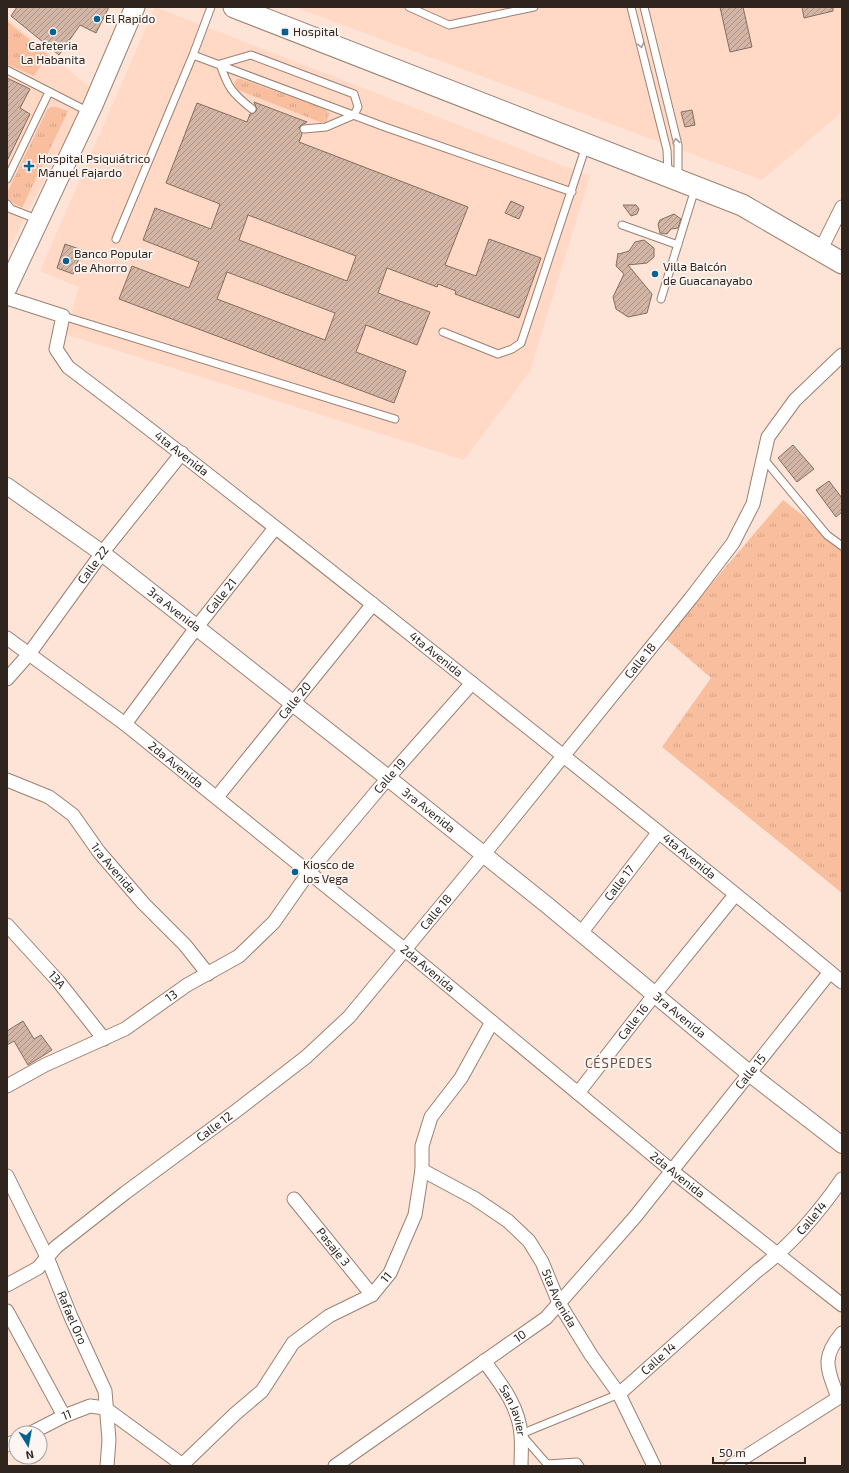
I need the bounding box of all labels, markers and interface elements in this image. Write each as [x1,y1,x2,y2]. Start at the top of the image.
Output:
place label: El Rapido [105,11,155,25]
marker: El Rapido [92,14,102,24]
place label: Hospital [293,24,339,38]
marker: Cafeteria La Habanita [48,27,58,37]
marker: Hospital [280,27,290,37]
place label: Cafeteria La Habanita [21,38,85,66]
one-way arrow [636,41,644,48]
one-way arrow [673,138,681,145]
place label: Hospital Psiquiátrico Manuel Fajardo [38,151,150,180]
marker: Hospital Psiquiátrico Manuel Fajardo [23,160,35,172]
place label: Banco Popular de Ahorro [74,246,153,274]
marker: Banco Popular de Ahorro [61,256,71,266]
place label: Villa Balcón de Guacanayabo [663,259,753,287]
marker: Villa Balcón de Guacanayabo [650,269,660,279]
street label: 4ta Avenida [152,428,212,478]
street label: Calle 22 [74,543,111,586]
street label: Calle 21 [202,575,239,616]
street label: 3ra Avenida [145,584,204,634]
street label: 4ta Avenida [407,628,466,679]
street label: Calle 18 [621,639,658,681]
street label: Calle 20 [275,679,313,721]
street label: 2da Avenida [146,738,206,790]
street label: Calle 19 [370,755,408,796]
street label: 3ra Avenida [400,784,458,835]
street label: 4ta Avenida [660,830,719,881]
street label: 1ra Avenida [89,840,139,896]
place label: Kiosco de los Vega [303,857,355,885]
street label: Calle 17 [601,862,637,903]
marker: Kiosco de los Vega [290,867,300,877]
street label: Calle 18 [416,891,454,932]
street label: 2da Avenida [398,941,458,994]
street label: 13A [46,967,69,991]
street label: 13 [162,986,180,1004]
street label: 3ra Avenida [651,989,709,1040]
street label: Calle 16 [614,1001,651,1042]
street label: Calle 15 [732,1051,768,1091]
district label: CÉSPEDES [585,1054,653,1071]
street label: Calle 12 [193,1108,235,1144]
street label: 2da Avenida [648,1148,708,1200]
street label: Calle14 [793,1198,829,1237]
street label: Pasaje 3 [314,1225,354,1268]
street label: 5ta Avenida [540,1267,580,1330]
street label: 11 [377,1269,394,1285]
street label: Rafael Oro [55,1288,91,1347]
street label: 10 [511,1326,528,1345]
street label: Calle 14 [638,1339,678,1377]
street label: San Javier [497,1382,529,1437]
street label: 11 [59,1406,73,1422]
north arrow [8,1425,48,1465]
scale bar [713,1439,805,1465]
text: 50 m [719,1445,746,1459]
text: N [25,1448,35,1462]

